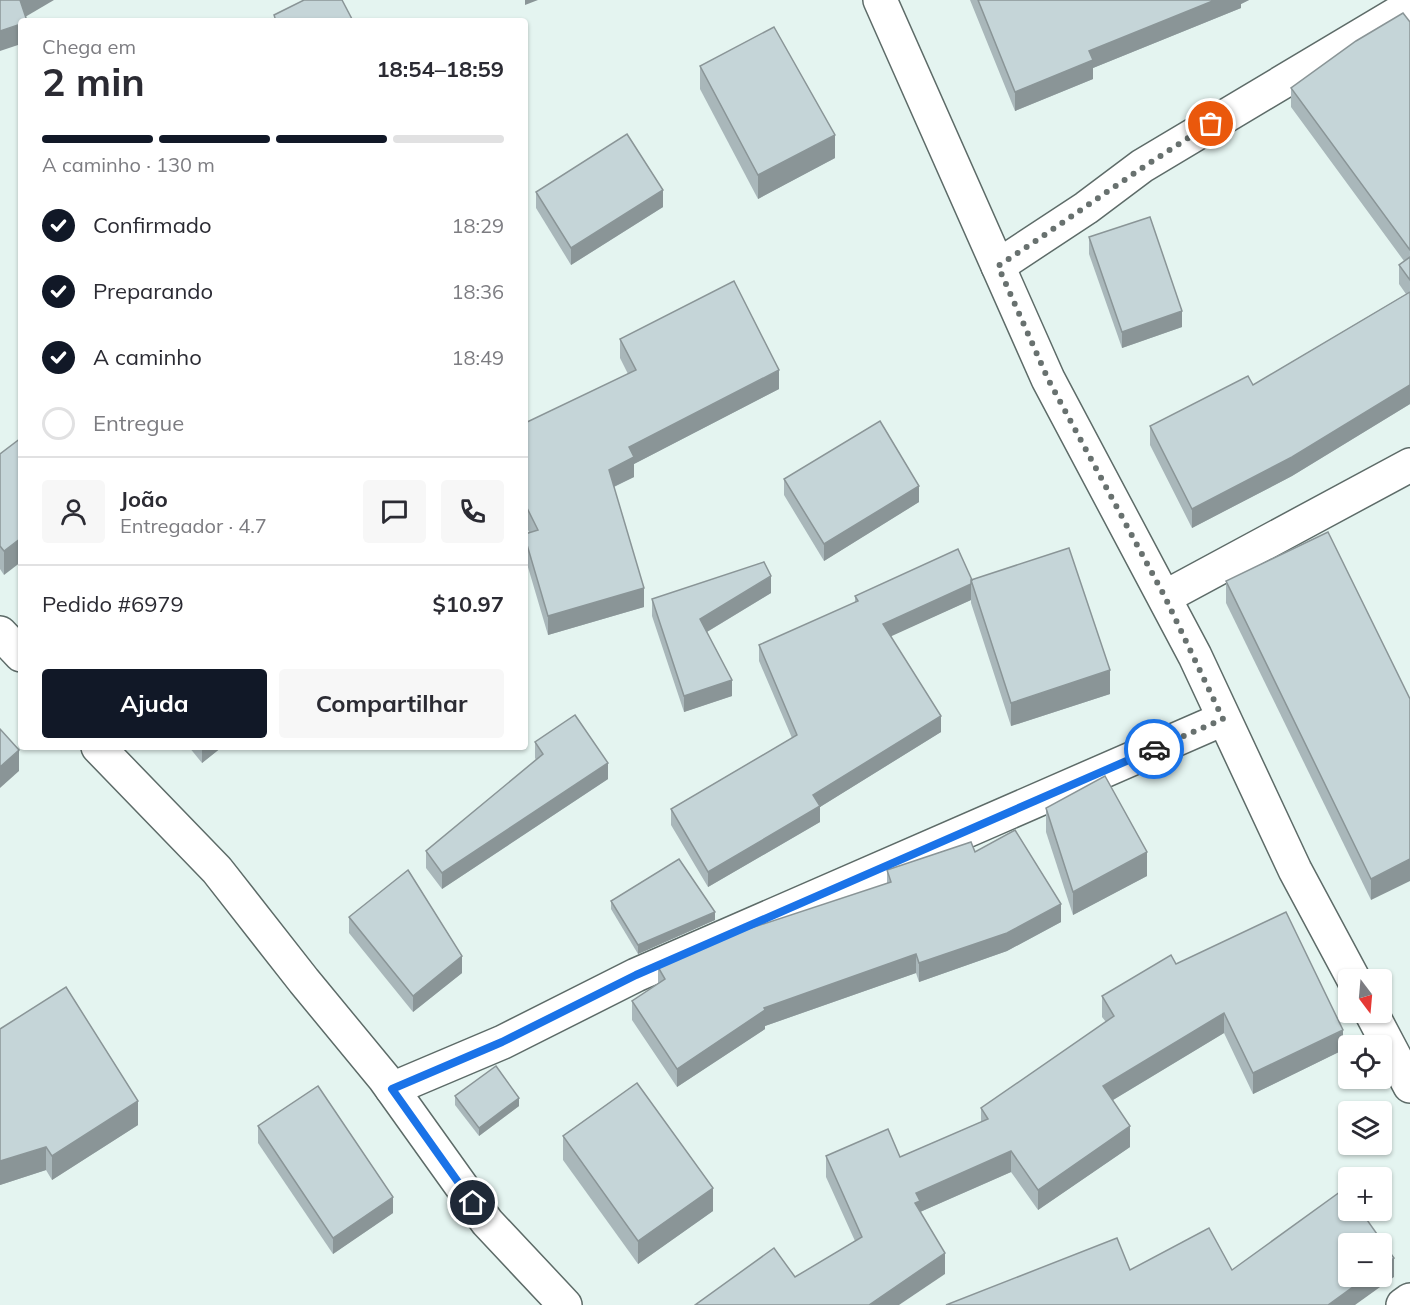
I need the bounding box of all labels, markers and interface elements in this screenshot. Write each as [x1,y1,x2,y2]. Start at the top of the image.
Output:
text: Chega em [42,34,136,59]
text: 18:54–18:59 [376,55,504,83]
text: 2 min [42,57,145,106]
pin [1185,98,1236,149]
icon: bag [1194,107,1227,140]
text: A caminho · 130 m [42,152,215,177]
icon: check [42,209,75,242]
text: Confirmado [93,211,212,239]
text: 18:29 [451,213,504,238]
icon: check [42,275,75,308]
text: Preparando [93,277,213,305]
text: 18:36 [451,279,504,304]
icon: check [42,341,75,374]
text: A caminho [93,343,202,371]
text: 18:49 [451,345,504,370]
text: Entregue [93,409,184,437]
button: person [42,480,105,543]
button: chat [363,480,426,543]
button: phone [441,480,504,543]
text: João [120,485,168,513]
text: Entregador · 4.7 [120,513,267,538]
text: Pedido #6979 [42,590,184,618]
text: $10.97 [433,590,504,618]
button: Ajuda [42,669,267,738]
button: Compartilhar [279,669,504,738]
courier [1124,719,1184,779]
icon: car [1138,733,1171,766]
north arrow [1338,969,1392,1023]
map controls [1338,969,1392,1287]
button: locate [1338,1035,1392,1089]
button: layers [1338,1101,1392,1155]
button: + [1338,1167,1392,1221]
pin [447,1177,498,1228]
icon: home [456,1186,489,1219]
button: − [1338,1233,1392,1287]

